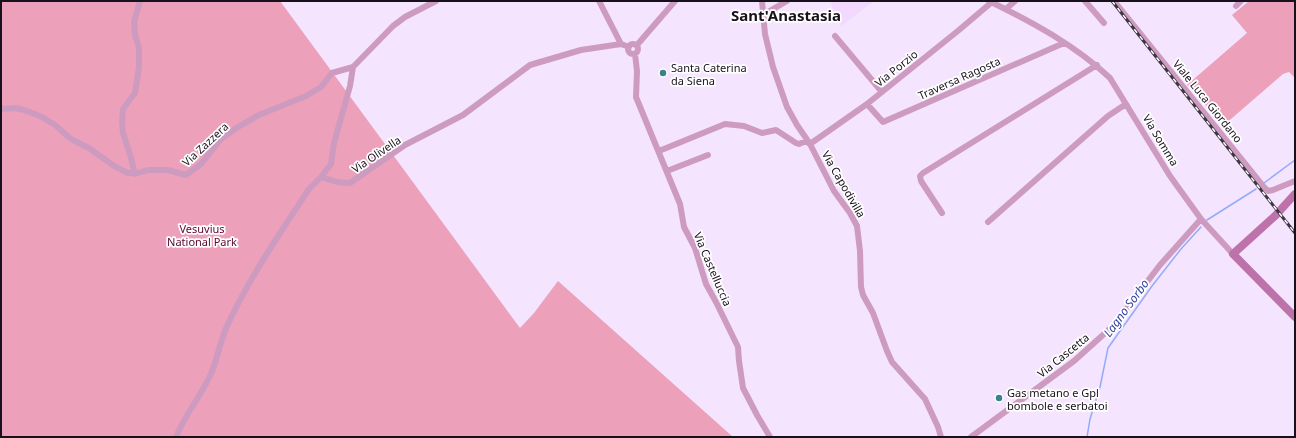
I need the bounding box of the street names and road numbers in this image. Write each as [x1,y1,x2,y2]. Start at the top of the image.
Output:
street label: Via Porzio [871,46,921,90]
street label: Traversa Ragosta [916,53,1002,103]
street label: Viale Luca Giordano [1170,56,1246,146]
street label: Via Somma [1140,111,1182,169]
street label: Via Zazzera [179,119,231,169]
street label: Via Olivella [348,132,404,176]
street label: Via Capodivilla [819,148,869,220]
street label: Via Castelluccia [691,230,735,308]
street label: Via Cascetta [1034,330,1092,380]

